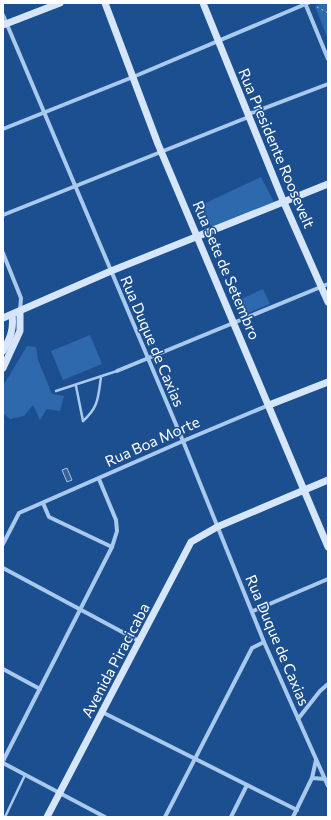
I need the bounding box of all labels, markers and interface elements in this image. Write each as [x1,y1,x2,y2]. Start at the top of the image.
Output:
street label: Rua Presidente Roosevelt [235,65,319,231]
street label: Rua Sete de Setembro [190,198,264,342]
street label: Rua Duque de Caxias [117,273,189,409]
street label: Rua Boa Morte [102,412,202,470]
street label: Rua Duque de Caxias [242,572,314,708]
street label: Avenida Piracicaba [77,600,153,720]

